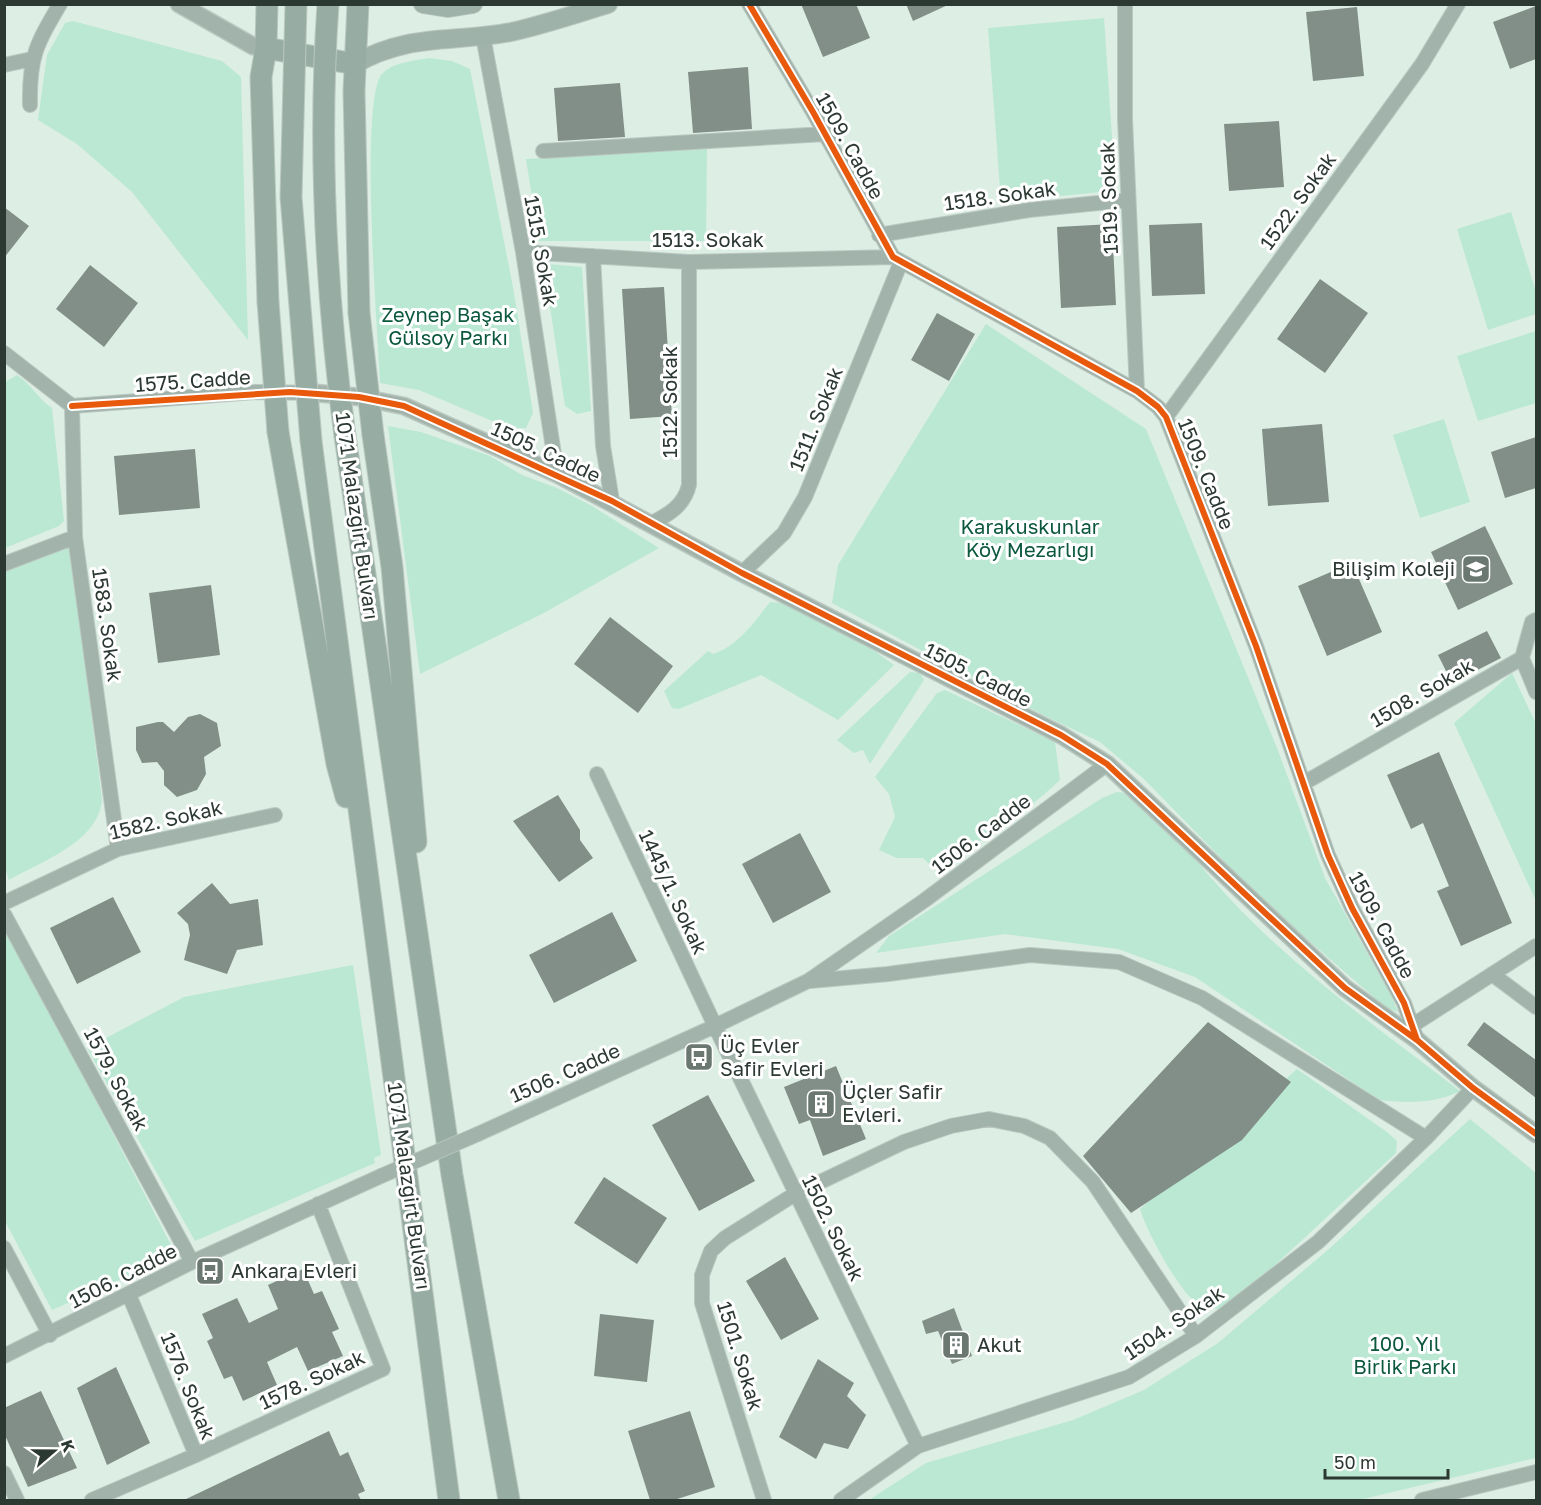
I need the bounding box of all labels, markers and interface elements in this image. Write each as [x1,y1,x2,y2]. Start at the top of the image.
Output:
street label: 1509. Cadde [812,88,890,203]
street label: 1519. Sokak [1094,141,1122,255]
street label: 1522. Sokak [1254,147,1340,254]
street label: 1518. Sokak [942,175,1057,215]
street label: 1515. Sokak [520,194,564,308]
street label: 1513. Sokak [652,227,764,251]
park label: Zeynep Başak Gülsoy Parkı [381,302,515,349]
street label: 1512. Sokak [657,346,681,458]
street label: 1511. Sokak [783,363,847,474]
street label: 1575. Cadde [134,364,251,396]
street label: 1071 Malazgirt Bulvarı [332,411,384,621]
street label: 1509. Cadde [1174,414,1240,533]
street label: 1505. Cadde [488,415,605,487]
park label: Karakuskunlar Köy Mezarlığı [961,514,1100,561]
school or university icon: Bilişim Koleji [1460,553,1492,585]
place label: Bilişim Koleji [1332,556,1455,580]
street label: 1583. Sokak [88,566,128,683]
street label: 1505. Cadde [921,637,1036,711]
street label: 1508. Sokak [1366,653,1477,731]
street label: 1506. Cadde [926,788,1035,878]
street label: 1582. Sokak [107,794,224,844]
street label: 1445/1. Sokak [635,826,713,958]
street label: 1509. Cadde [1345,867,1421,982]
street label: 1579. Sokak [80,1023,154,1134]
place label: Üç Evler Safir Evleri [720,1033,824,1080]
street label: 1506. Cadde [506,1037,623,1107]
bus stop icon: Üç Evler Safir Evleri [683,1041,715,1073]
place label: Üçler Safir Evleri. [842,1079,943,1126]
street label: 1071 Malazgirt Bulvarı [384,1081,436,1291]
building icon: Üçler Safir Evleri. [805,1088,837,1120]
street label: 1502. Sokak [798,1171,870,1284]
street label: 1506. Cadde [65,1238,181,1313]
bus stop icon: Ankara Evleri [194,1255,226,1287]
place label: Ankara Evleri [231,1258,357,1282]
street label: 1504. Sokak [1119,1280,1228,1364]
street label: 1501. Sokak [713,1298,769,1413]
street label: 1576. Sokak [157,1329,221,1443]
building icon: Akut [940,1329,972,1361]
park label: 100. Yıl Birlik Parkı [1353,1331,1457,1378]
place label: Akut [977,1332,1022,1356]
street label: 1578. Sokak [255,1344,368,1414]
north arrow [24,1421,84,1481]
text: K [57,1437,80,1455]
scale bar [1325,1442,1448,1480]
text: 50 m [1334,1451,1376,1473]

